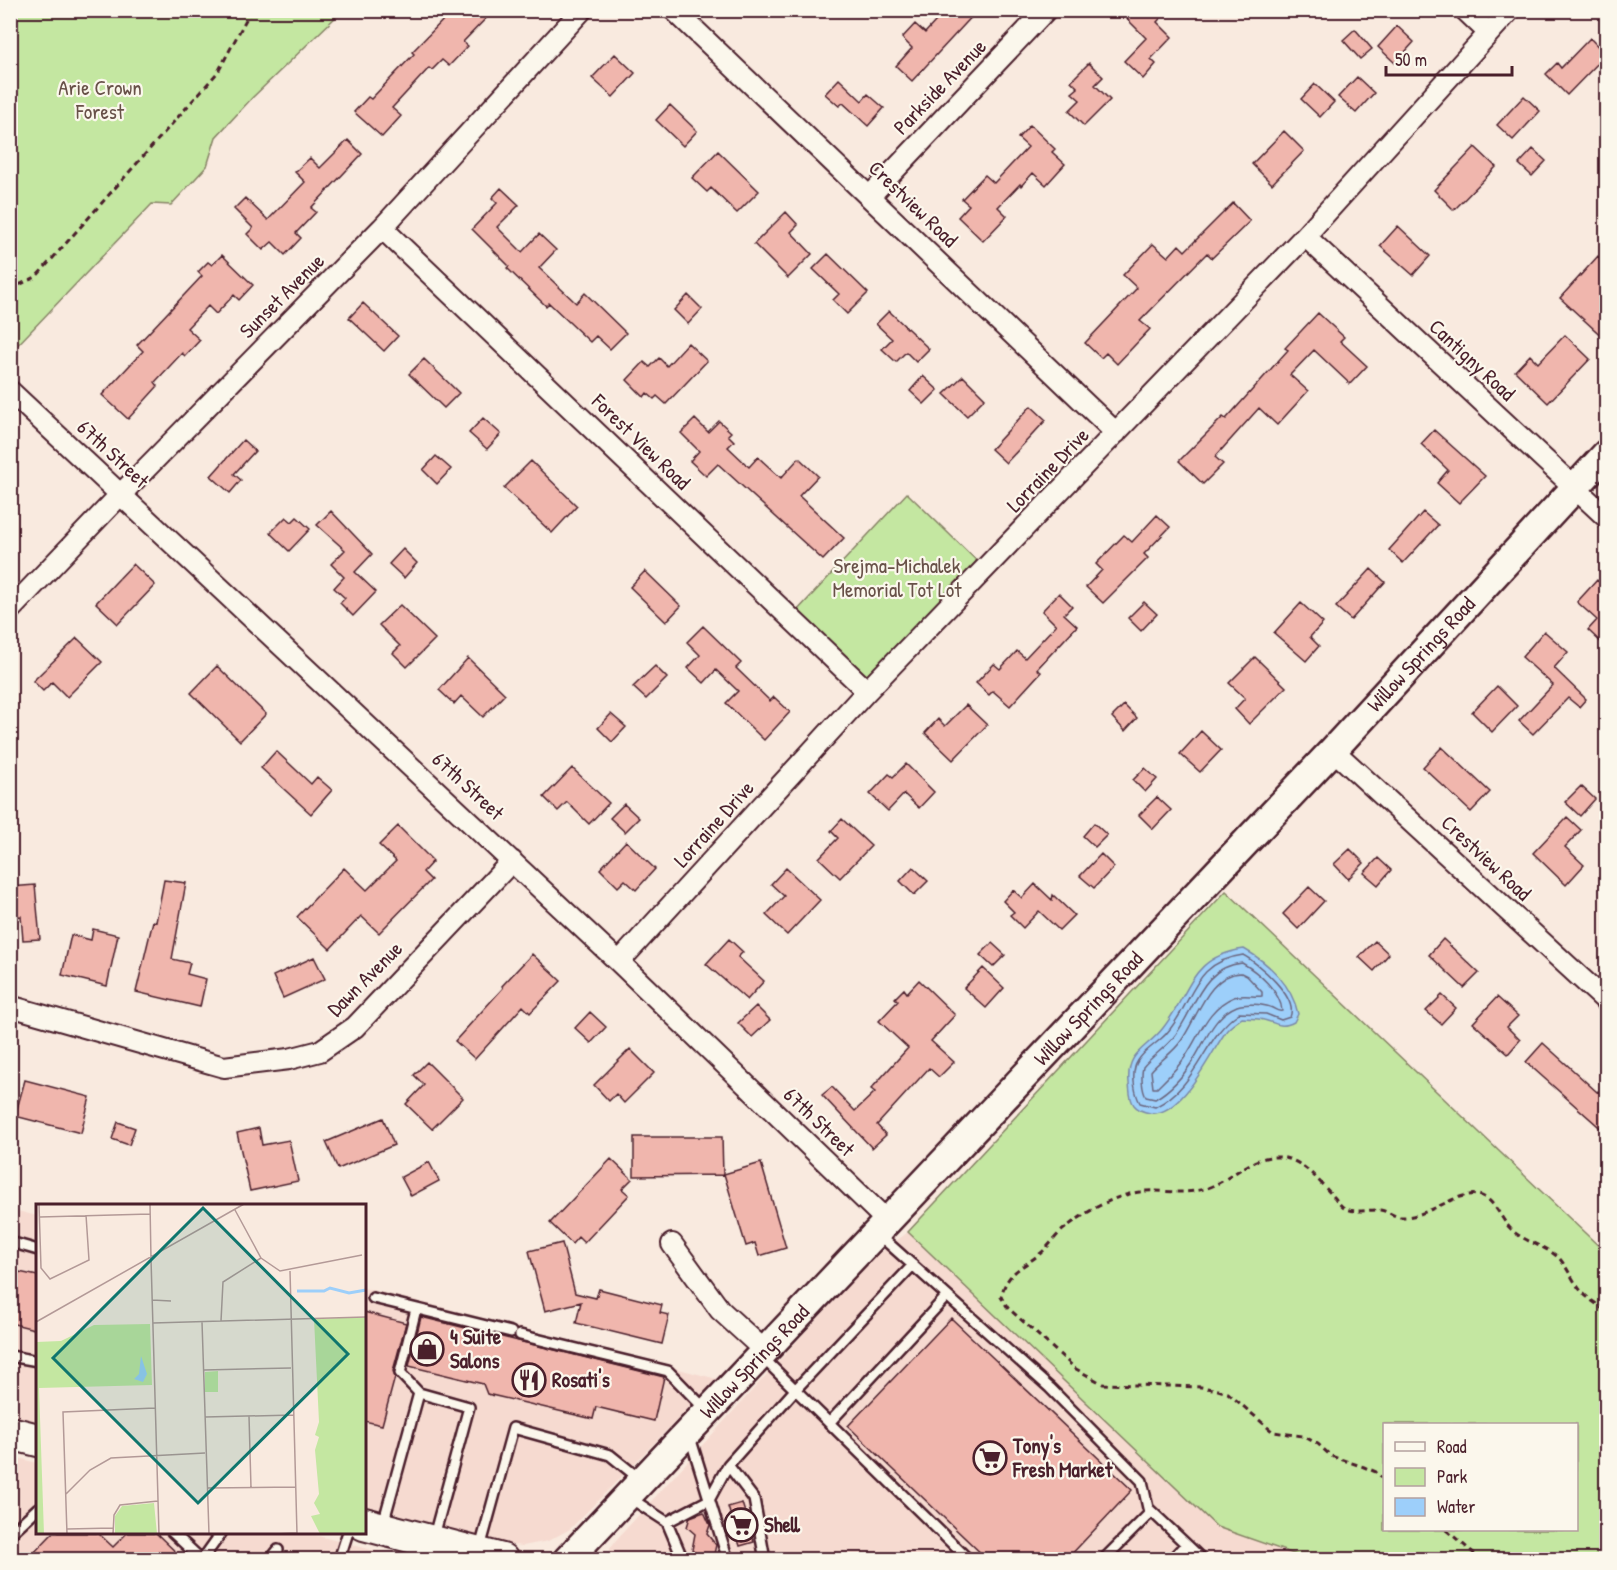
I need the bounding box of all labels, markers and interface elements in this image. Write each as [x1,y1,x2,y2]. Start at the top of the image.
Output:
street label: Parkside Avenue [887,32,993,141]
scale bar [1386,39,1512,77]
text: 50 m [1395,47,1427,72]
park label: Arie Crown Forest [58,73,142,126]
street label: Crestview Road [862,154,964,254]
street label: Sunset Avenue [233,247,331,345]
street label: Cantigny Road [1423,312,1522,407]
street label: Forest View Road [585,386,697,496]
street label: 67th Street [71,413,156,495]
street label: Lorraine Drive [1000,421,1095,518]
park label: Srejma-Michalek Memorial Tot Lot [833,551,962,604]
street label: Willow Springs Road [1360,590,1482,718]
street label: 67th Street [426,745,511,827]
street label: Lorraine Drive [667,774,760,873]
street label: Crestview Road [1435,808,1538,907]
street label: Dawn Avenue [321,935,409,1023]
street label: Willow Springs Road [1027,945,1149,1072]
street label: 67th Street [777,1080,862,1163]
inset map [36,1204,366,1534]
street label: Willow Springs Road [693,1298,815,1425]
place label: 4 Suite Salons [450,1322,502,1375]
shop icon: 4 Suite Salons [409,1331,445,1367]
restaurant icon: Rosati's [511,1362,547,1398]
place label: Rosati's [552,1365,610,1394]
legend [1383,1423,1578,1531]
place label: Tony's Fresh Market [1012,1431,1113,1484]
text: Road [1437,1434,1467,1459]
supermarket icon: Tony's Fresh Market [972,1440,1008,1476]
text: Park [1437,1464,1468,1489]
text: Water [1437,1494,1475,1519]
supermarket icon: Shell [723,1507,759,1543]
place label: Shell [764,1510,801,1539]

